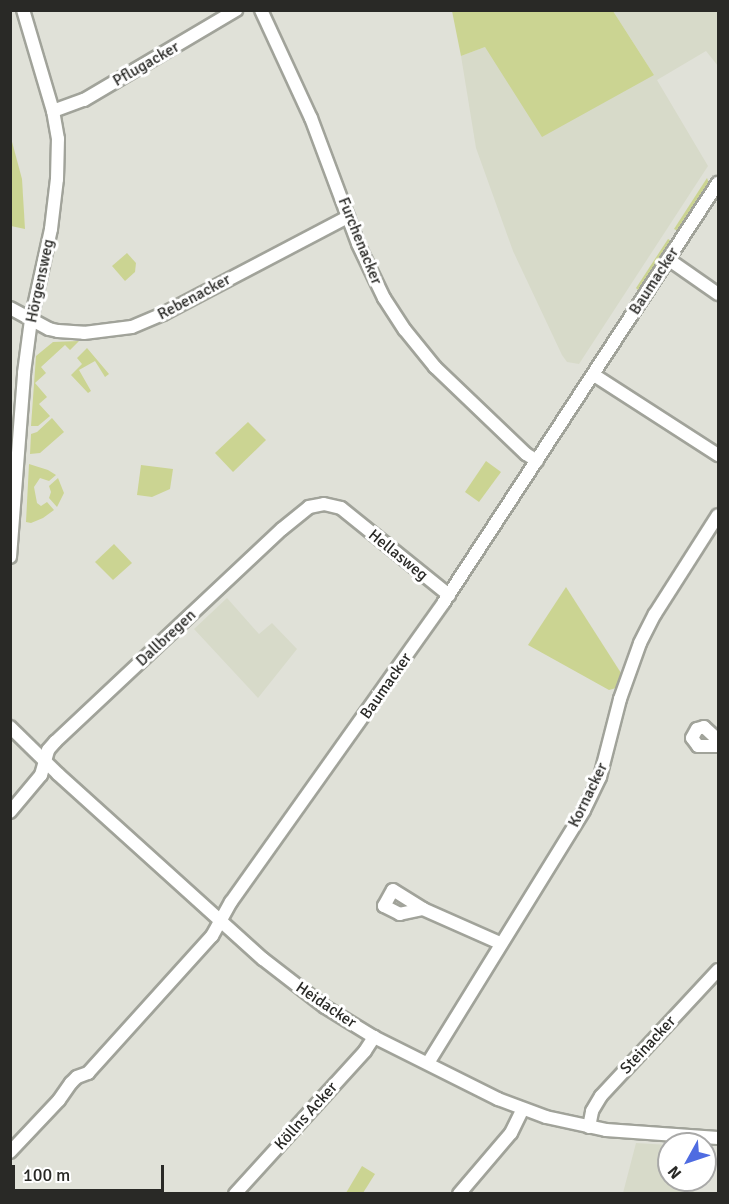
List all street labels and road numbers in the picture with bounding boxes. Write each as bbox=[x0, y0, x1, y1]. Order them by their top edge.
street label: Pflugacker bbox=[109, 37, 183, 91]
street label: Furchenacker bbox=[334, 195, 386, 287]
street label: Hörgensweg bbox=[22, 238, 58, 324]
street label: Baumacker bbox=[625, 244, 683, 318]
street label: Rebenacker bbox=[154, 270, 234, 324]
street label: Hellasweg bbox=[364, 525, 432, 585]
street label: Dallbregen bbox=[132, 605, 200, 671]
street label: Baumacker bbox=[356, 649, 416, 723]
street label: Kornacker bbox=[564, 760, 612, 830]
street label: Heidacker bbox=[292, 978, 360, 1032]
street label: Steinacker bbox=[616, 1012, 680, 1078]
street label: Köllns Acker bbox=[270, 1078, 342, 1154]

